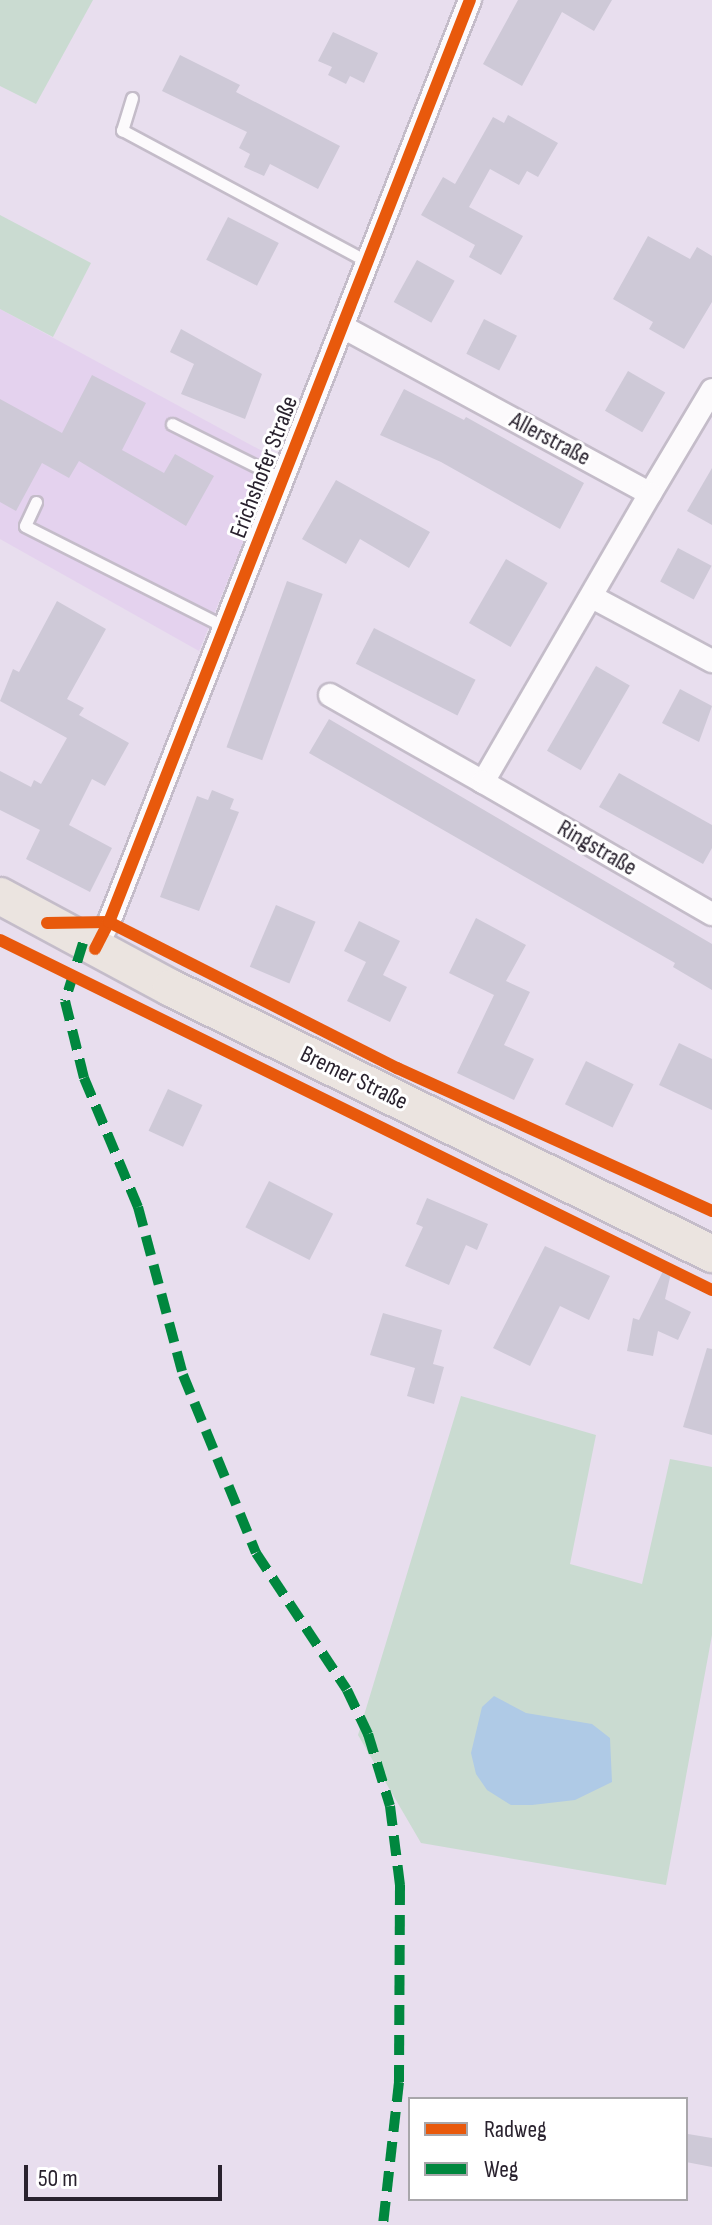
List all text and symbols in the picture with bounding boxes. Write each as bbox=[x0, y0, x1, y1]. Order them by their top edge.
street label: Erichshofer Straße bbox=[224, 392, 304, 542]
street label: Allerstraße bbox=[505, 406, 595, 472]
street label: Ringstraße bbox=[552, 814, 642, 882]
street label: Bremer Straße bbox=[296, 1040, 412, 1116]
legend bbox=[408, 2097, 688, 2201]
text: Radweg bbox=[484, 2115, 547, 2144]
scale bar bbox=[28, 2149, 226, 2199]
text: Weg bbox=[484, 2155, 518, 2184]
text: 50 m bbox=[38, 2164, 78, 2193]

